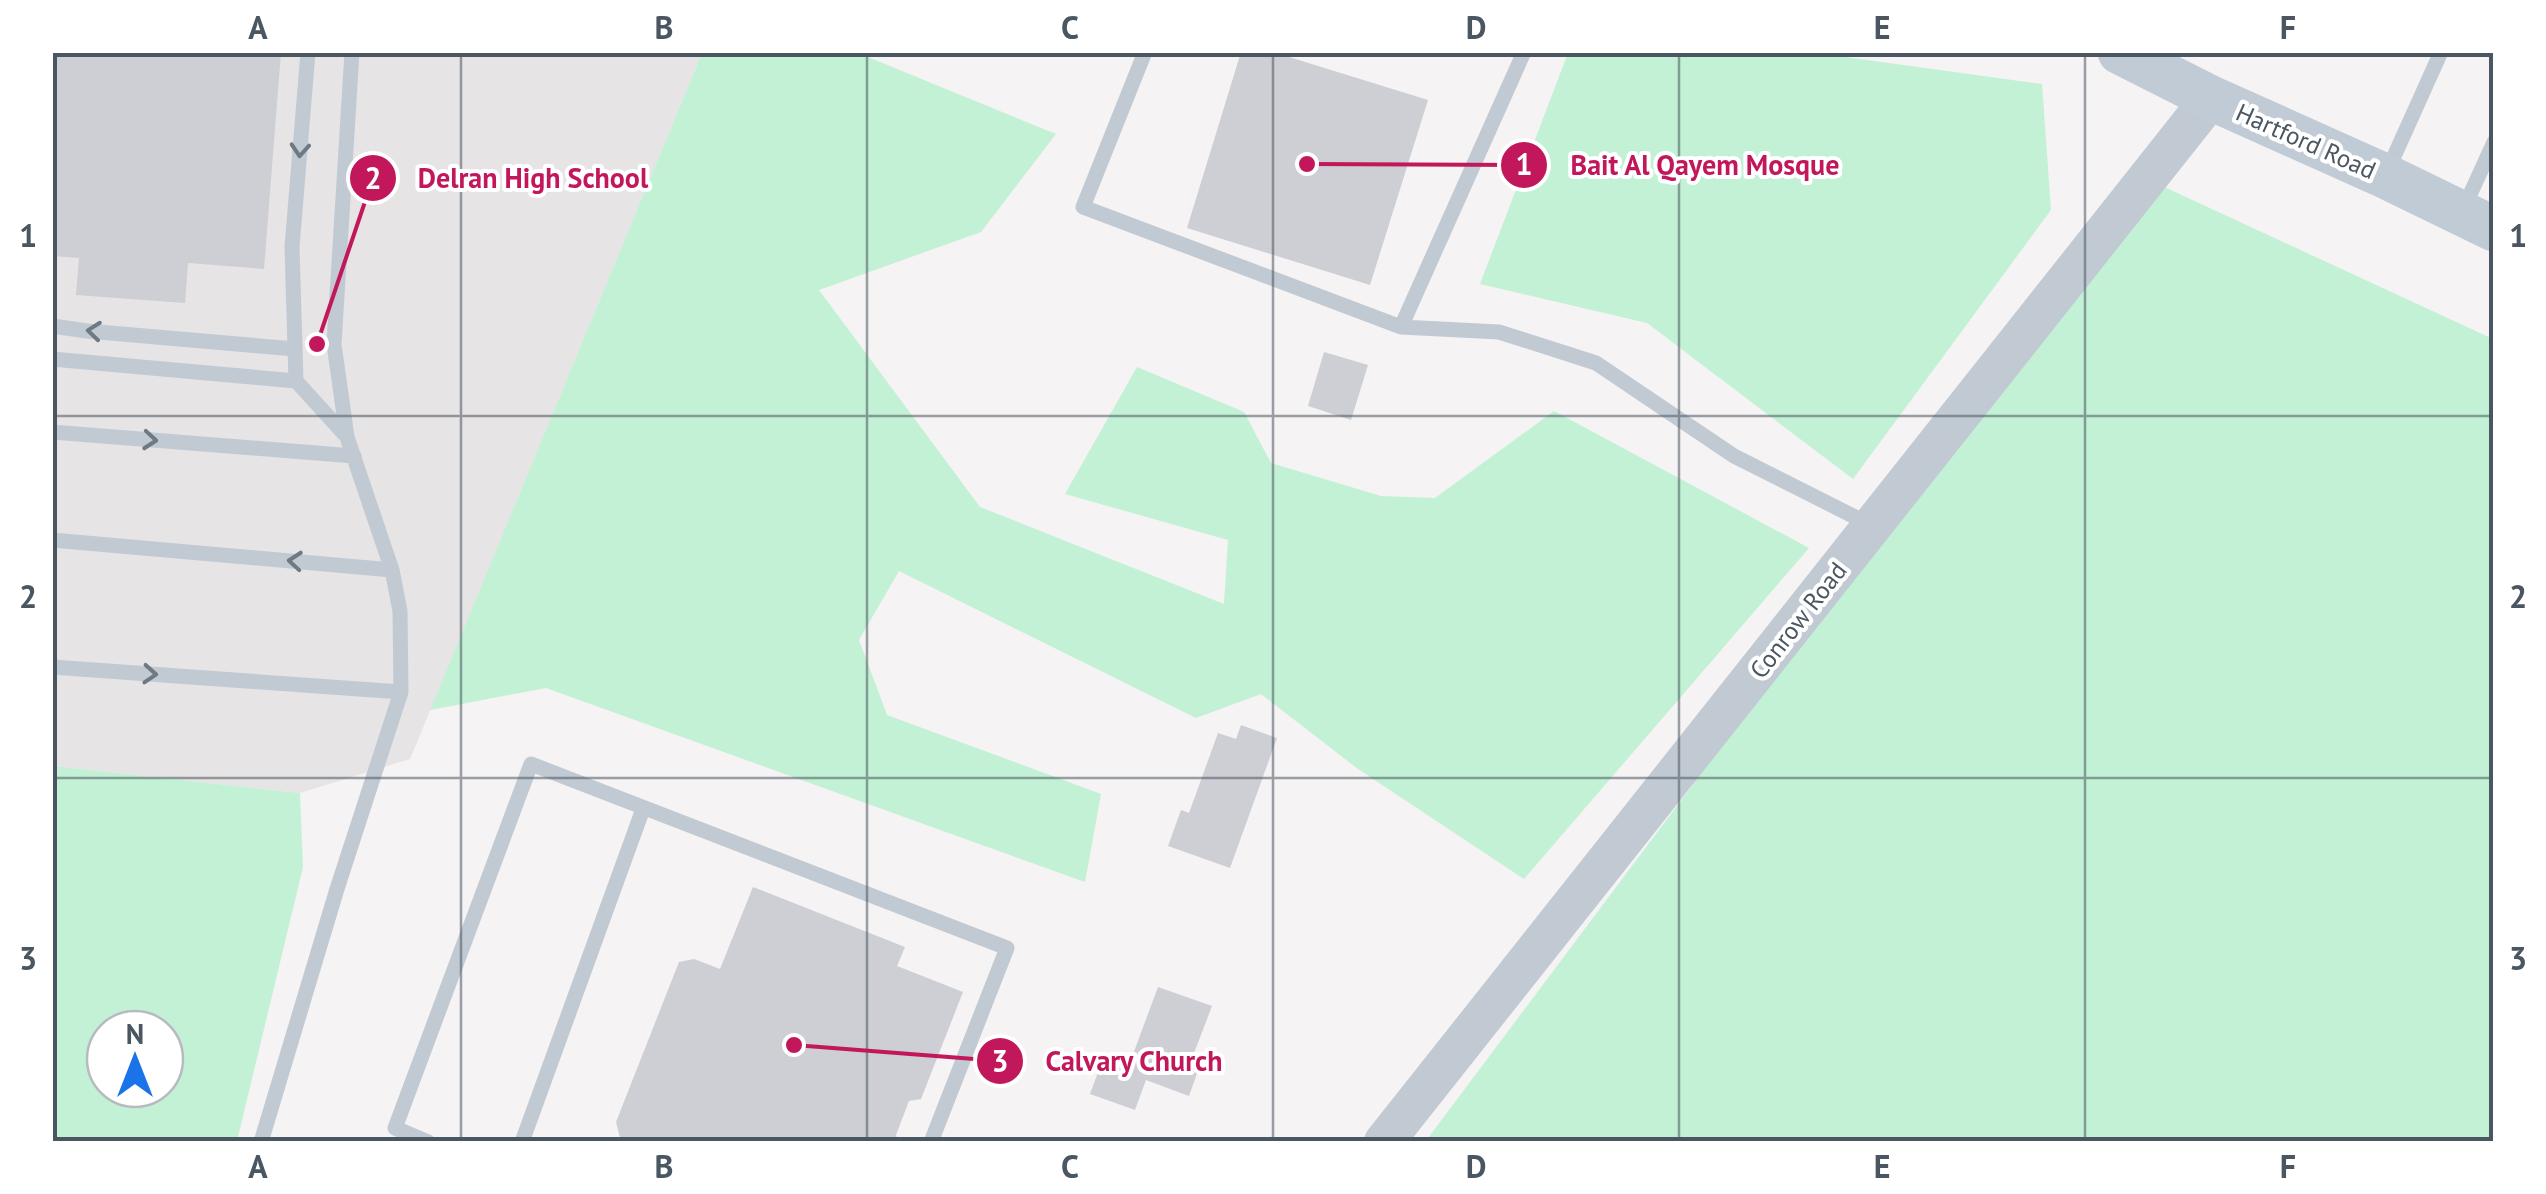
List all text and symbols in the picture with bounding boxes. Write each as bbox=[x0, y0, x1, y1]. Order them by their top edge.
text: A bbox=[248, 6, 268, 48]
text: B bbox=[655, 6, 673, 48]
text: C bbox=[1061, 6, 1079, 48]
text: D bbox=[1466, 6, 1486, 48]
text: E bbox=[1874, 6, 1890, 48]
text: F bbox=[2280, 6, 2296, 48]
street label: Hartford Road bbox=[2231, 96, 2381, 186]
callout: Bait Al Qayem Mosque bbox=[1499, 136, 1860, 194]
one-way arrow bbox=[290, 142, 311, 158]
text: 1 bbox=[1515, 144, 1533, 183]
text: Bait Al Qayem Mosque bbox=[1571, 146, 1839, 183]
callout: Delran High School bbox=[348, 149, 669, 207]
text: 2 bbox=[364, 158, 382, 197]
text: Delran High School bbox=[418, 159, 649, 196]
text: 1 bbox=[19, 214, 37, 256]
text: 1 bbox=[2509, 214, 2527, 256]
one-way arrow bbox=[85, 321, 101, 342]
one-way arrow bbox=[142, 428, 158, 450]
one-way arrow bbox=[286, 551, 302, 573]
street label: Conrow Road bbox=[1742, 555, 1854, 685]
text: 2 bbox=[19, 575, 37, 617]
text: 2 bbox=[2509, 575, 2527, 617]
one-way arrow bbox=[142, 663, 158, 684]
text: 3 bbox=[19, 937, 37, 979]
text: 3 bbox=[2509, 937, 2527, 979]
north arrow bbox=[85, 1009, 185, 1109]
text: N bbox=[126, 1015, 144, 1052]
callout: Calvary Church bbox=[975, 1032, 1243, 1090]
text: 3 bbox=[991, 1041, 1009, 1080]
text: Calvary Church bbox=[1046, 1042, 1222, 1079]
text: A bbox=[248, 1145, 268, 1187]
text: B bbox=[655, 1145, 673, 1187]
text: C bbox=[1061, 1145, 1079, 1187]
text: D bbox=[1466, 1145, 1486, 1187]
text: E bbox=[1874, 1145, 1890, 1187]
text: F bbox=[2280, 1145, 2296, 1187]

